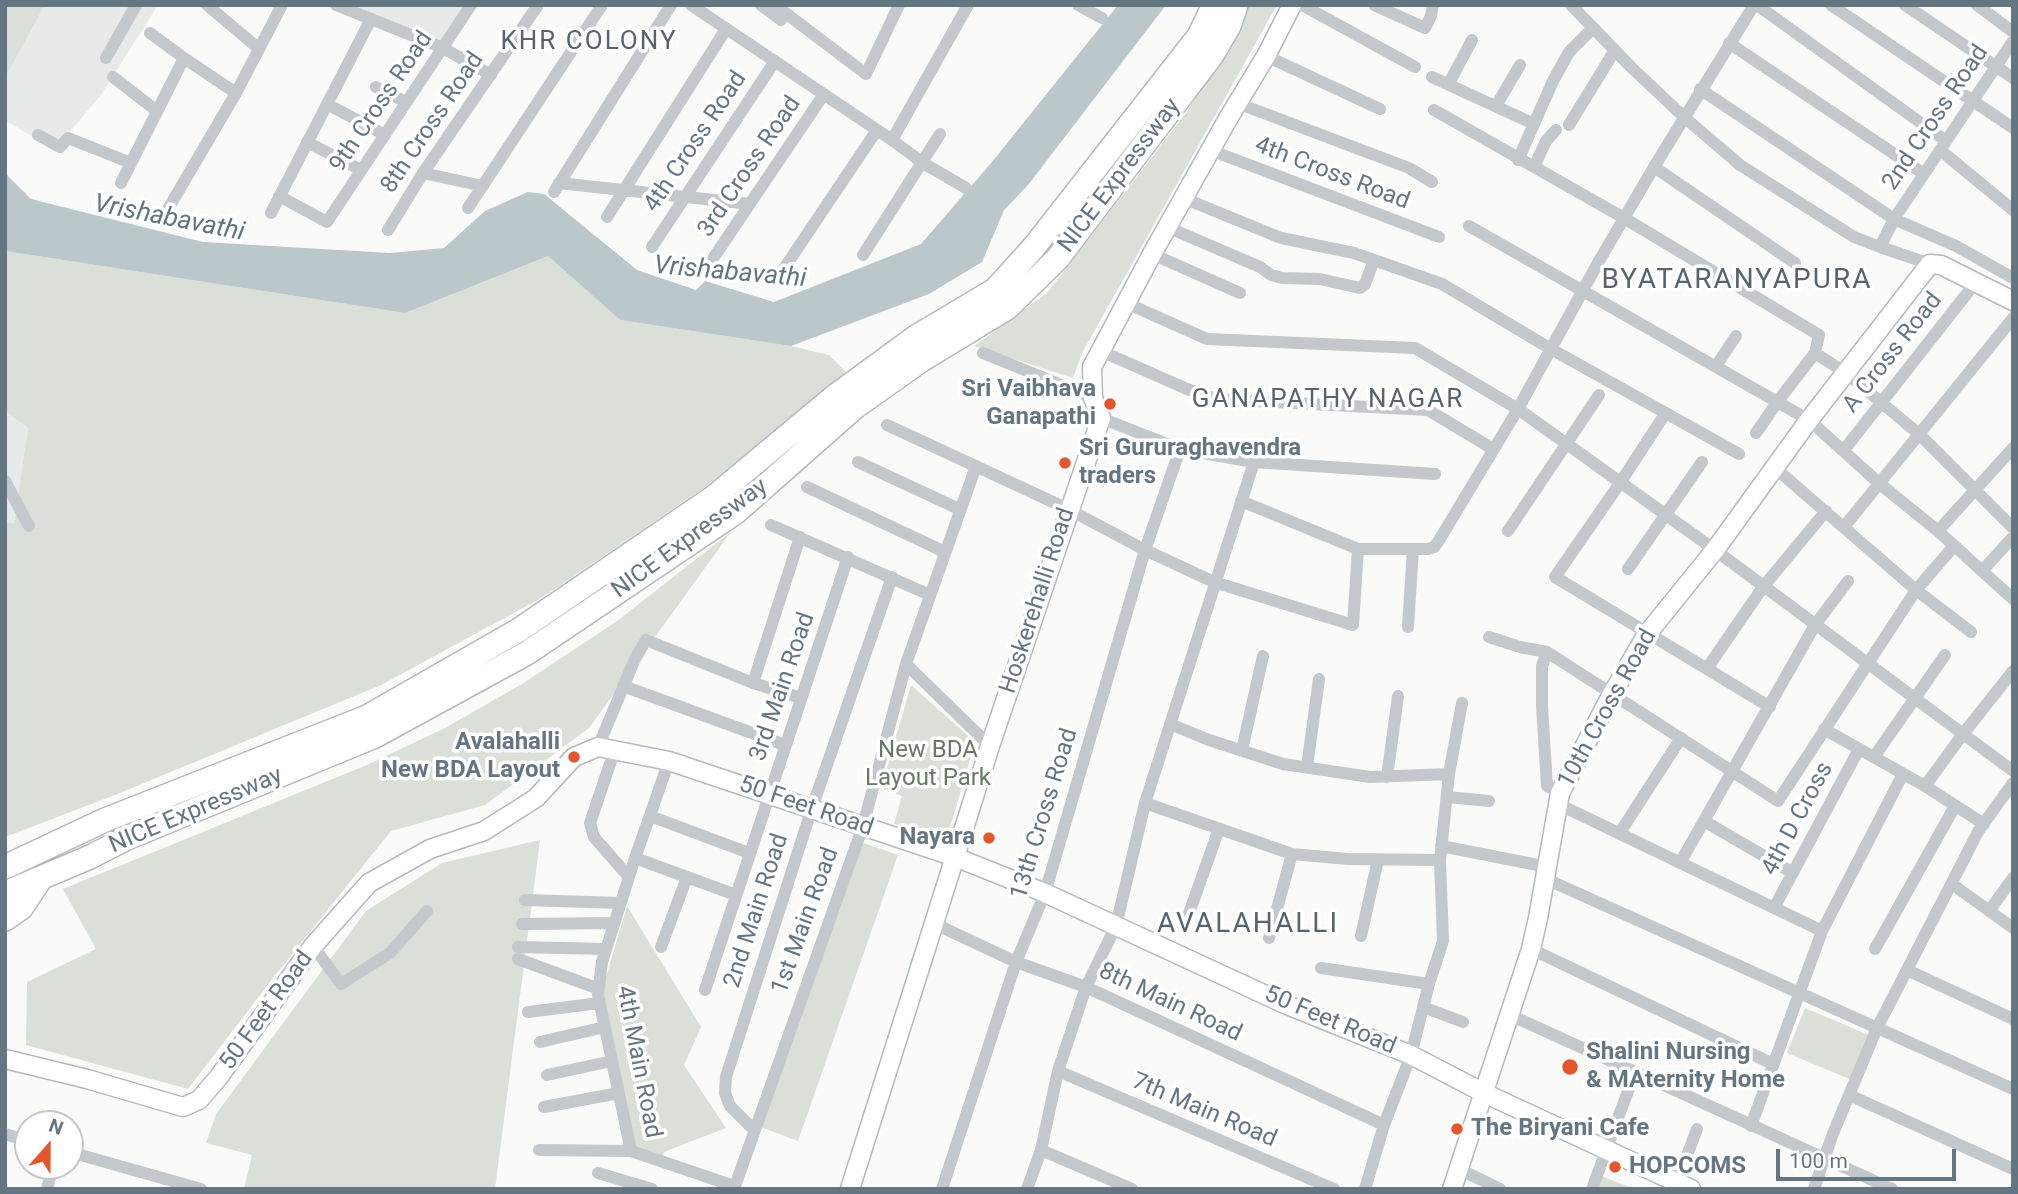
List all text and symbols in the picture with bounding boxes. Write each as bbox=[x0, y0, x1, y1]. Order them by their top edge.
street label: 9th Cross Road bbox=[324, 26, 440, 178]
district label: KHR COLONY bbox=[502, 26, 676, 58]
street label: 2nd Cross Road bbox=[1877, 40, 1995, 196]
street label: 8th Cross Road bbox=[375, 47, 491, 199]
street label: 4th Cross Road bbox=[638, 66, 754, 218]
street label: 3rd Cross Road bbox=[692, 91, 808, 243]
street label: NICE Expressway bbox=[1053, 93, 1187, 259]
street label: 4th Cross Road bbox=[1251, 131, 1413, 217]
water label: Vrishabavathi bbox=[91, 189, 247, 249]
water label: Vrishabavathi bbox=[653, 251, 807, 295]
district label: BYATARANYAPURA bbox=[1603, 264, 1871, 298]
street label: A Cross Road bbox=[1837, 287, 1949, 419]
place label: Sri Vaibhava Ganapathi bbox=[961, 376, 1096, 432]
district label: GANAPATHY NAGAR bbox=[1194, 384, 1462, 416]
marker: Sri Vaibhava Ganapathi bbox=[1102, 396, 1118, 412]
place label: Sri Gururaghavendra traders bbox=[1079, 435, 1301, 491]
marker: Sri Gururaghavendra traders bbox=[1057, 455, 1073, 471]
street label: NICE Expressway bbox=[606, 473, 774, 605]
street label: Hoskerehalli Road bbox=[994, 505, 1082, 697]
street label: 3rd Main Road bbox=[744, 609, 822, 765]
street label: 10th Cross Road bbox=[1552, 625, 1664, 793]
street label: 13th Cross Road bbox=[1005, 725, 1085, 903]
place label: Avalahalli New BDA Layout bbox=[381, 729, 560, 785]
park label: New BDA Layout Park bbox=[865, 737, 991, 793]
marker: Avalahalli New BDA Layout bbox=[566, 749, 582, 765]
street label: 4th D Cross bbox=[1756, 757, 1840, 881]
street label: NICE Expressway bbox=[105, 761, 287, 861]
street label: 50 Feet Road bbox=[735, 771, 877, 843]
place label: Nayara bbox=[899, 824, 975, 852]
street label: 2nd Main Road bbox=[719, 830, 795, 992]
marker: Nayara bbox=[981, 830, 997, 846]
street label: 1st Main Road bbox=[766, 844, 846, 998]
district label: AVALAHALLI bbox=[1158, 908, 1338, 942]
street label: 50 Feet Road bbox=[214, 946, 320, 1076]
street label: 8th Main Road bbox=[1094, 957, 1246, 1049]
street label: 50 Feet Road bbox=[1260, 980, 1400, 1062]
street label: 4th Main Road bbox=[609, 983, 667, 1141]
place label: Shalini Nursing & MAternity Home bbox=[1586, 1039, 1785, 1095]
marker: Shalini Nursing & MAternity Home bbox=[1560, 1057, 1580, 1077]
street label: 7th Main Road bbox=[1127, 1068, 1281, 1154]
north arrow bbox=[14, 1110, 84, 1180]
text: N bbox=[46, 1114, 66, 1140]
place label: The Biryani Cafe bbox=[1471, 1115, 1649, 1143]
marker: The Biryani Cafe bbox=[1449, 1121, 1465, 1137]
scale bar bbox=[1780, 1134, 1960, 1178]
text: 100 m bbox=[1789, 1149, 1848, 1173]
place label: HOPCOMS bbox=[1629, 1153, 1746, 1181]
marker: HOPCOMS bbox=[1607, 1159, 1623, 1175]

